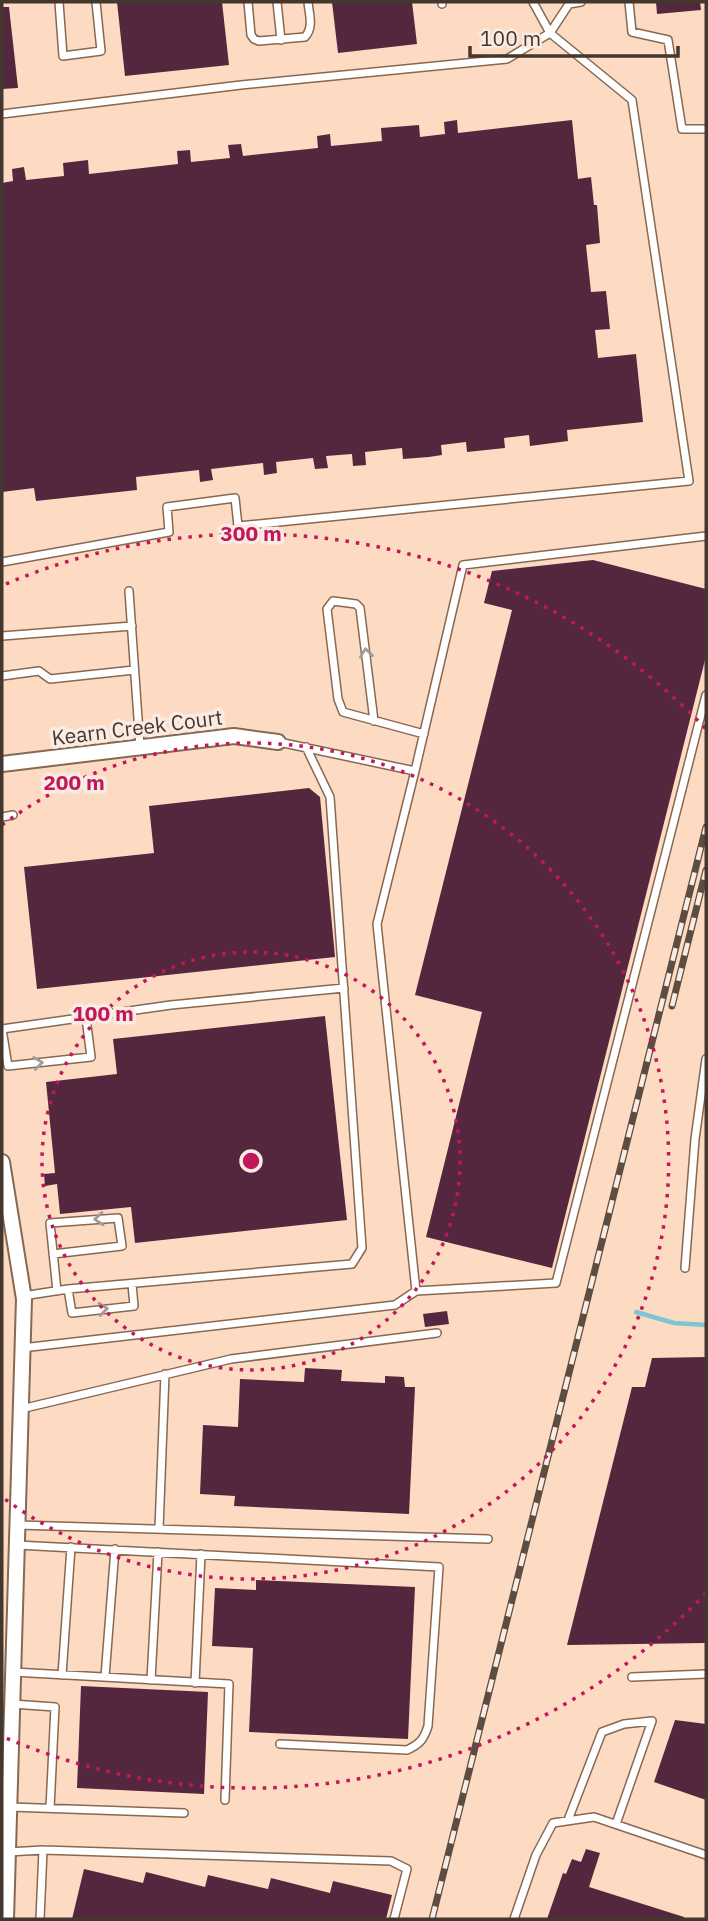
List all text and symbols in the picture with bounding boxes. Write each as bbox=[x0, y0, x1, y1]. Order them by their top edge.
scale bar bbox=[470, 14, 678, 58]
text: 100 m bbox=[480, 24, 541, 52]
text: 300 m bbox=[220, 519, 282, 547]
one-way arrow bbox=[359, 647, 374, 659]
street label: Kearn Creek Court bbox=[50, 703, 224, 751]
text: 200 m bbox=[43, 768, 105, 796]
text: 100 m bbox=[72, 999, 134, 1027]
one-way arrow bbox=[32, 1055, 44, 1070]
centre of rings bbox=[239, 1149, 263, 1173]
one-way arrow bbox=[93, 1211, 104, 1226]
one-way arrow bbox=[97, 1302, 109, 1317]

